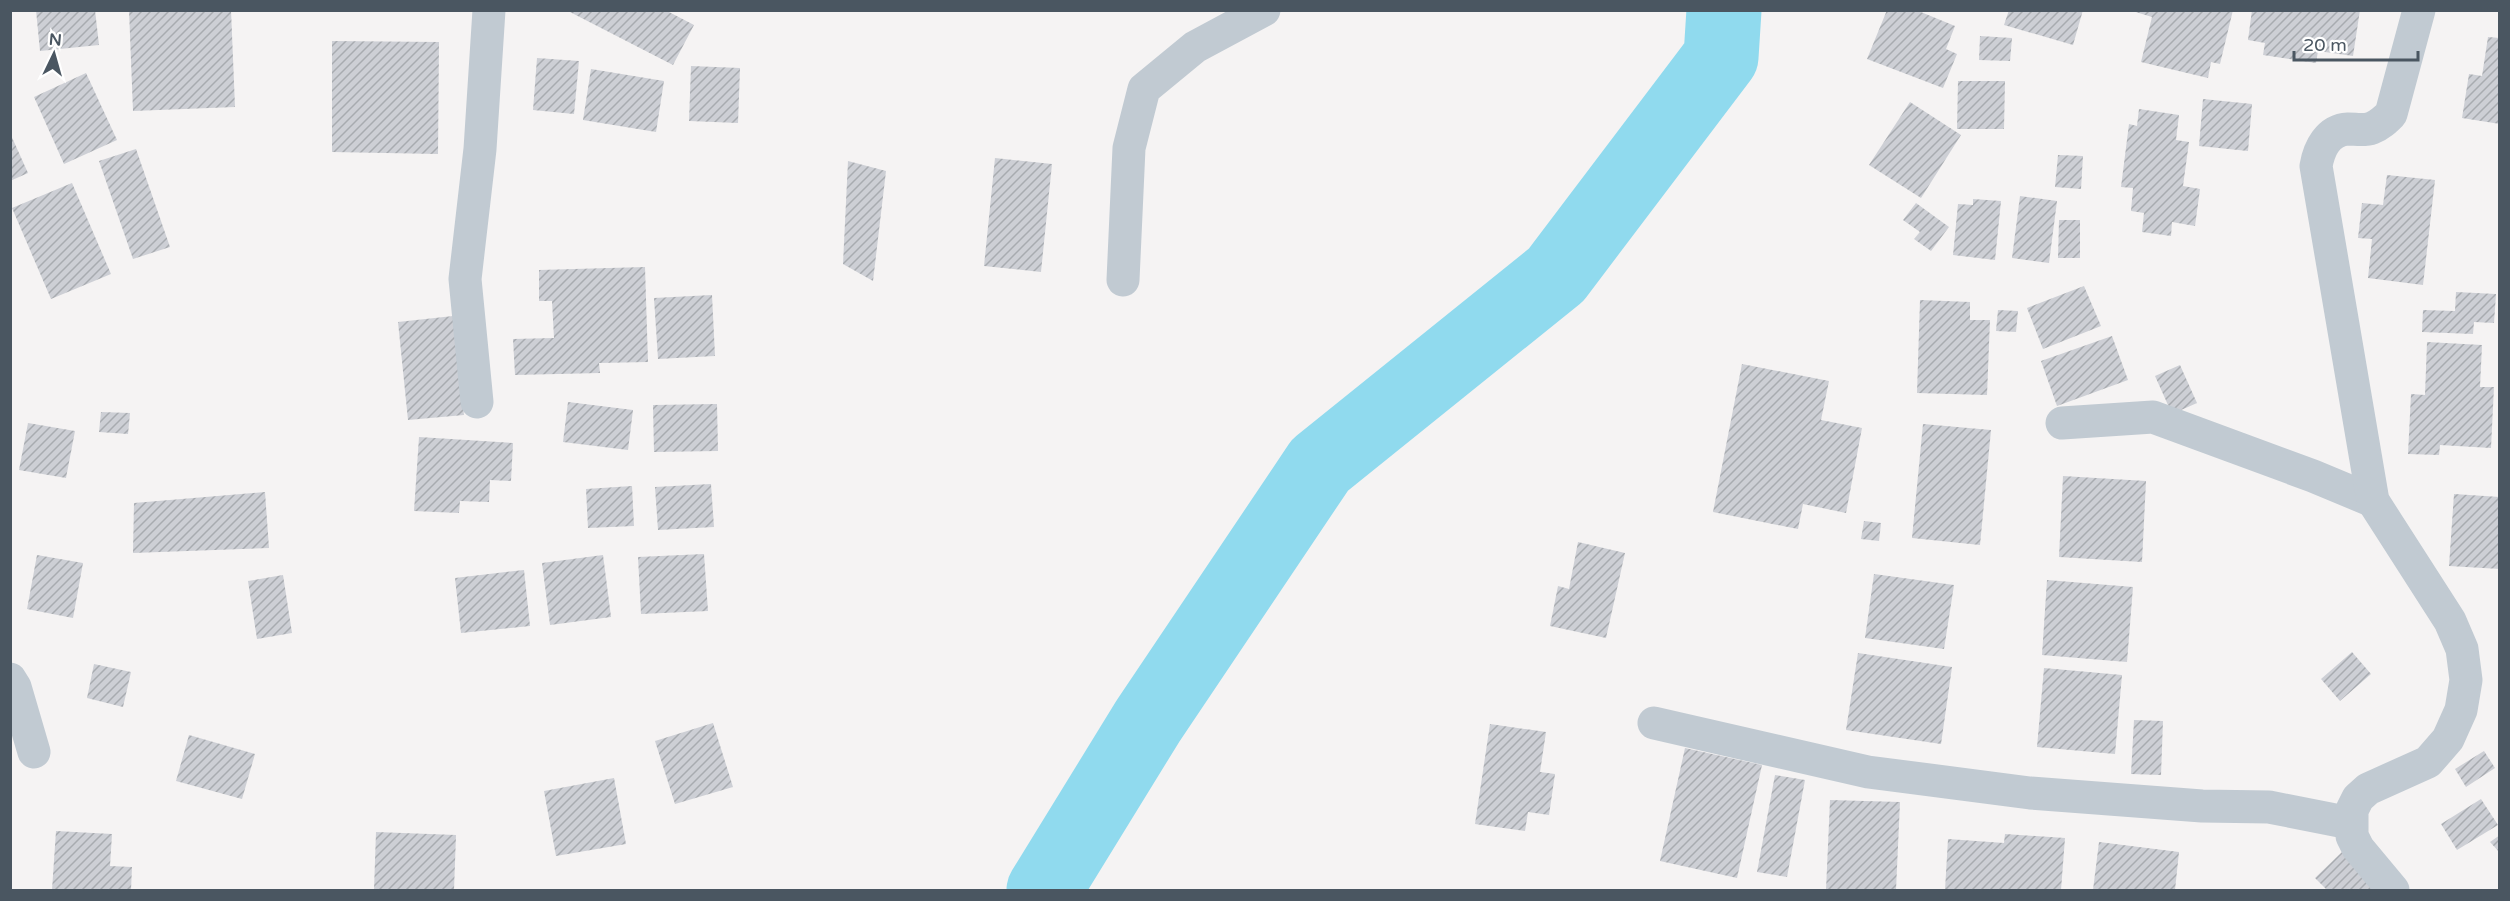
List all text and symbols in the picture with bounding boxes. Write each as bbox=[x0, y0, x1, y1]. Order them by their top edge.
north arrow bbox=[24, 24, 84, 84]
scale bar bbox=[2294, 24, 2418, 62]
text: N bbox=[48, 30, 62, 51]
text: 20 m bbox=[2303, 34, 2347, 56]

